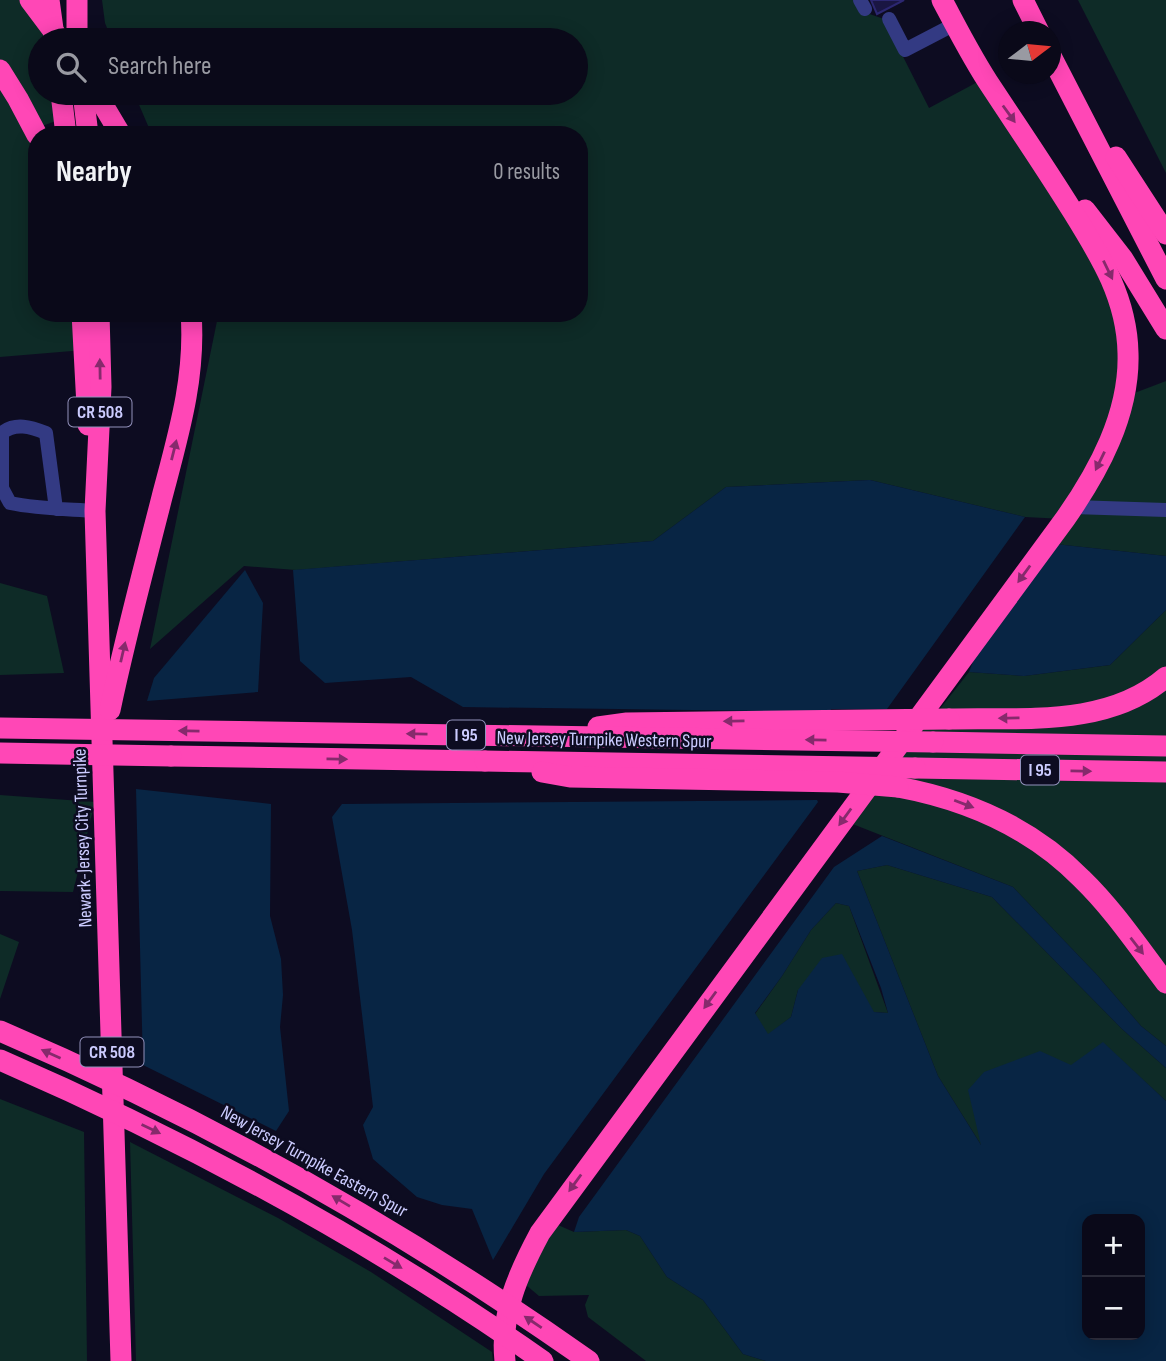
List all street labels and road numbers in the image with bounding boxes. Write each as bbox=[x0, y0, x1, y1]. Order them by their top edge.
road number: CR 508 bbox=[68, 398, 132, 426]
road number: I 95 bbox=[447, 720, 485, 750]
street label: New Jersey Turnpike Western Spur bbox=[496, 727, 712, 753]
street label: Newark-Jersey City Turnpike bbox=[68, 748, 98, 928]
road number: I 95 bbox=[1021, 756, 1059, 784]
road number: CR 508 bbox=[80, 1037, 144, 1066]
street label: New Jersey Turnpike Eastern Spur bbox=[217, 1101, 412, 1223]

